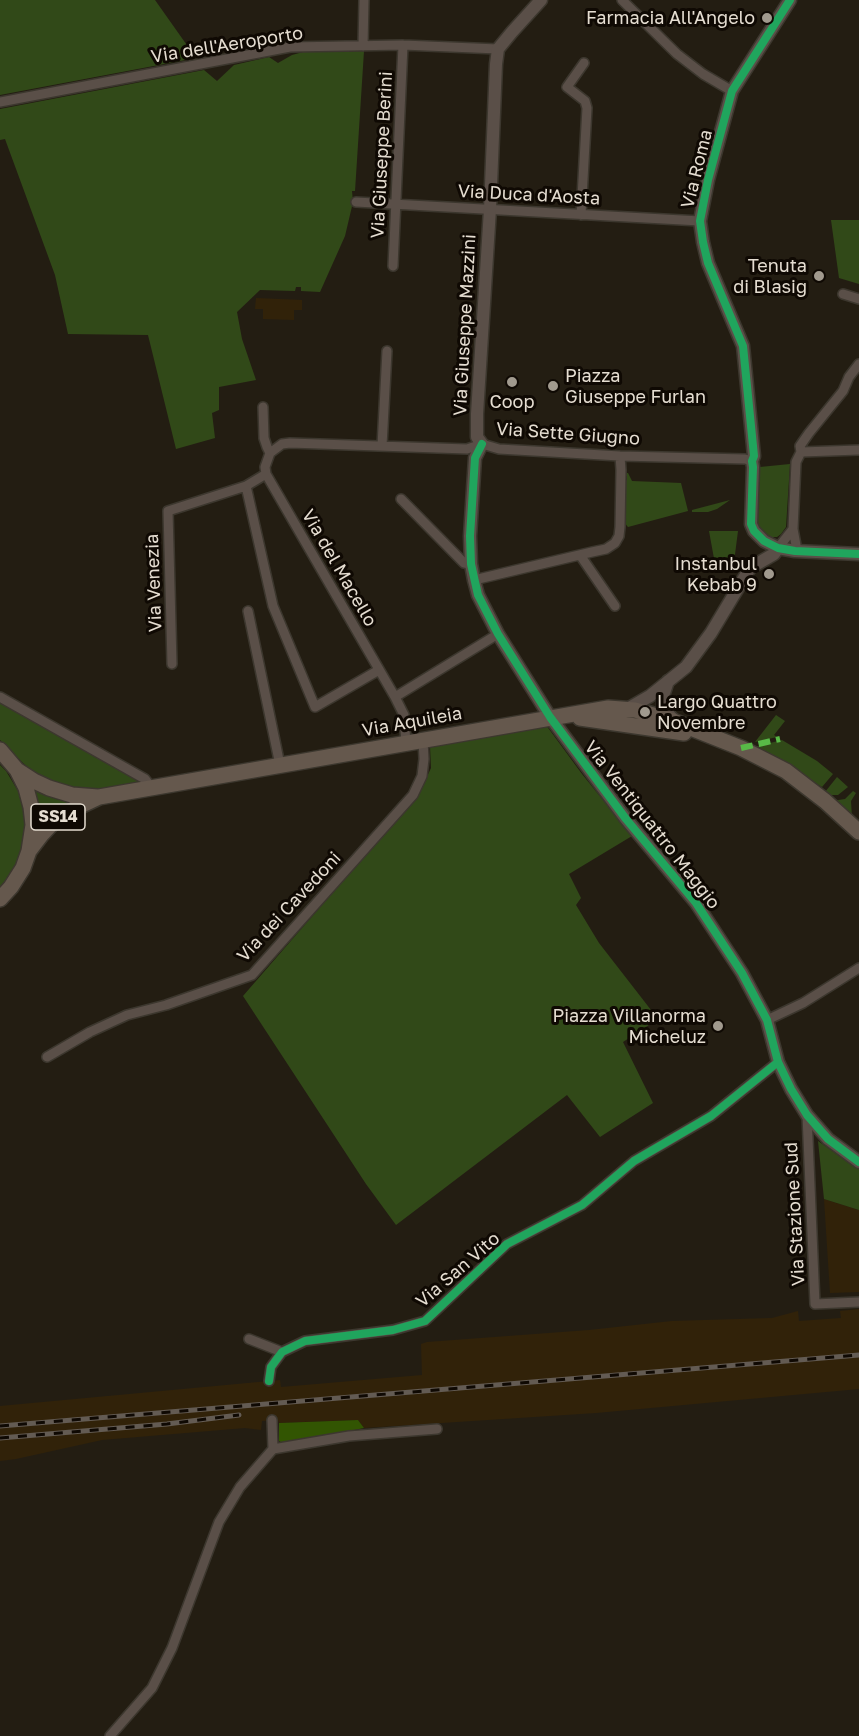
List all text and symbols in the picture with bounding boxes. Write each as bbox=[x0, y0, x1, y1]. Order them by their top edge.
place label: Farmacia All'Angelo bbox=[586, 7, 755, 29]
marker: Farmacia All'Angelo bbox=[760, 11, 774, 25]
street label: Via dell'Aeroporto bbox=[149, 22, 305, 68]
street label: Via Giuseppe Berini bbox=[367, 71, 397, 239]
street label: Via Roma bbox=[677, 127, 717, 211]
street label: Via Duca d'Aosta bbox=[457, 180, 601, 210]
street label: Via Giuseppe Mazzini bbox=[449, 234, 481, 416]
place label: Tenuta di Blasig bbox=[733, 255, 807, 298]
marker: Tenuta di Blasig bbox=[812, 269, 826, 283]
place label: Piazza Giuseppe Furlan bbox=[565, 365, 706, 407]
marker: Coop bbox=[505, 375, 519, 389]
marker: Piazza Giuseppe Furlan bbox=[546, 379, 560, 393]
place label: Coop bbox=[490, 391, 534, 413]
street label: Via Sette Giugno bbox=[495, 418, 641, 450]
street label: Via del Macello bbox=[297, 506, 381, 630]
street label: Via Venezia bbox=[141, 533, 167, 633]
place label: Instanbul Kebab 9 bbox=[675, 553, 757, 596]
marker: Instanbul Kebab 9 bbox=[762, 567, 776, 581]
place label: Largo Quattro Novembre bbox=[657, 691, 777, 734]
street label: Via Aquileia bbox=[360, 703, 464, 741]
marker: Largo Quattro Novembre bbox=[638, 705, 652, 719]
street label: Via Ventiquattro Maggio bbox=[580, 737, 724, 913]
road number: SS14 bbox=[31, 804, 85, 830]
street label: Via dei Cavedoni bbox=[233, 848, 345, 966]
place label: Piazza Villanorma Micheluz bbox=[552, 1005, 706, 1048]
marker: Piazza Villanorma Micheluz bbox=[711, 1019, 725, 1033]
street label: Via Stazione Sud bbox=[780, 1141, 810, 1287]
street label: Via San Vito bbox=[412, 1228, 504, 1312]

